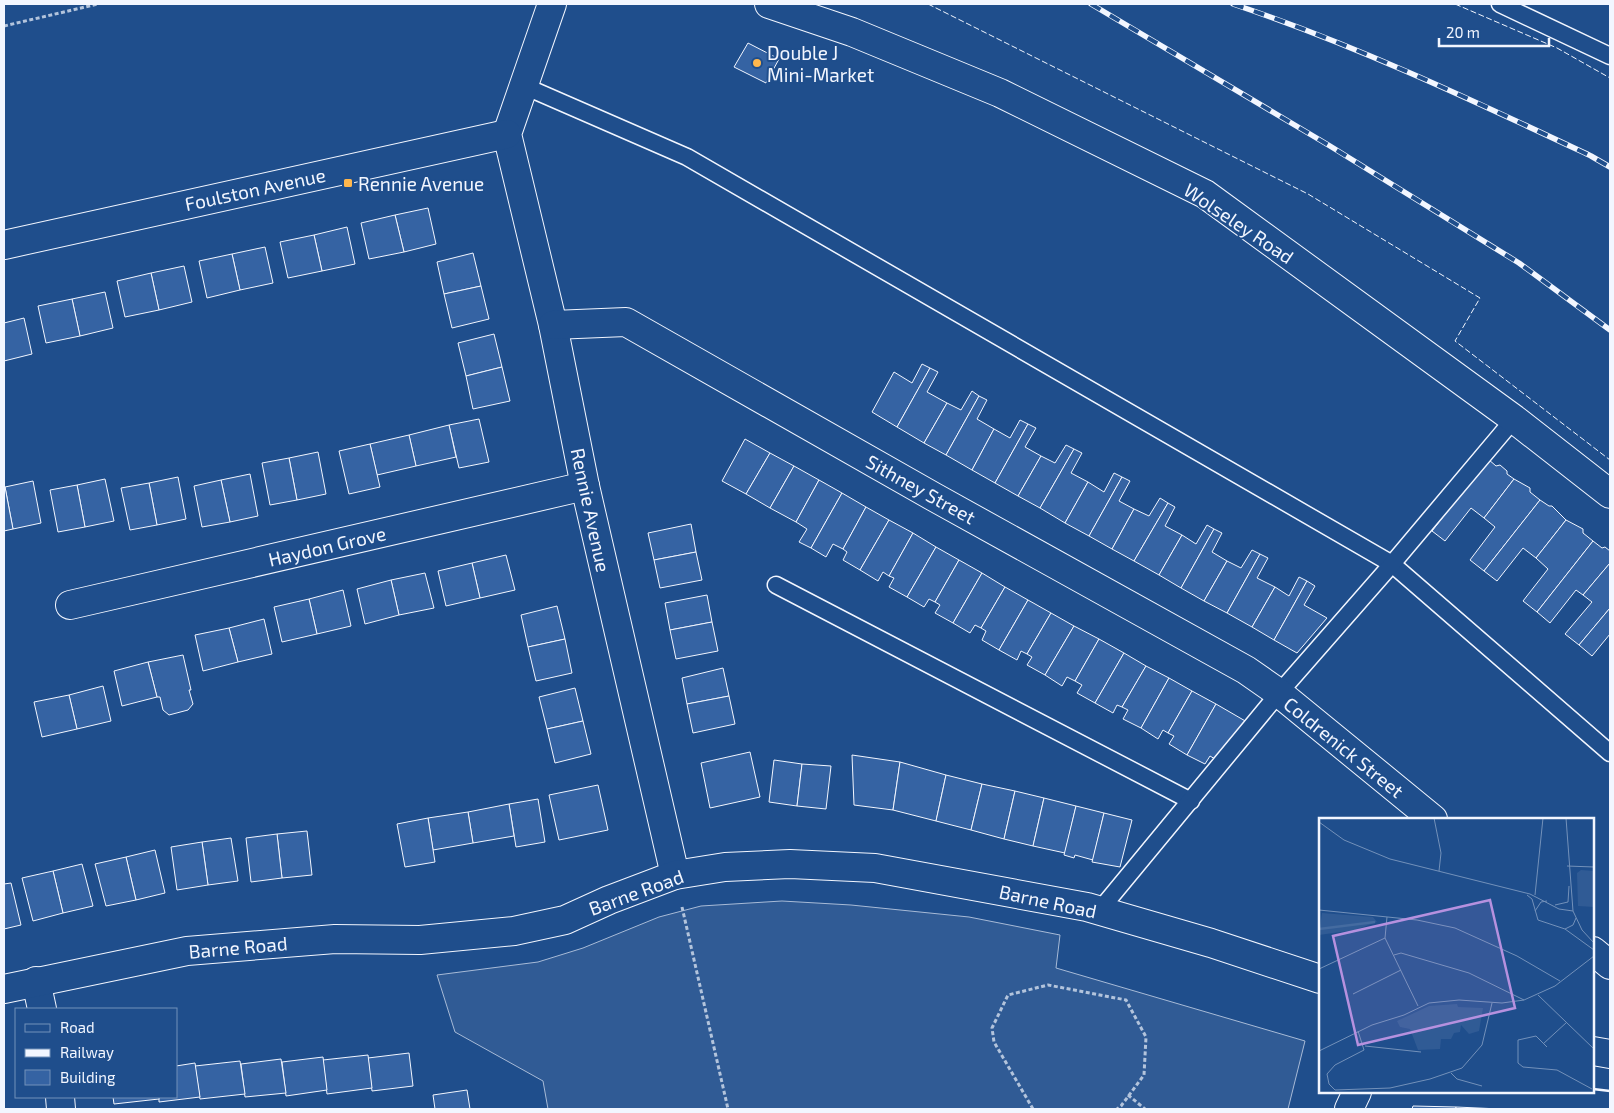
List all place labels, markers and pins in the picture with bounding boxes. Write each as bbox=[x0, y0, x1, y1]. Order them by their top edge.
place label: Double J Mini-Market bbox=[767, 41, 874, 86]
marker: Double J Mini-Market bbox=[751, 57, 763, 69]
place label: Rennie Avenue bbox=[358, 172, 484, 195]
marker: Rennie Avenue bbox=[342, 177, 354, 189]

